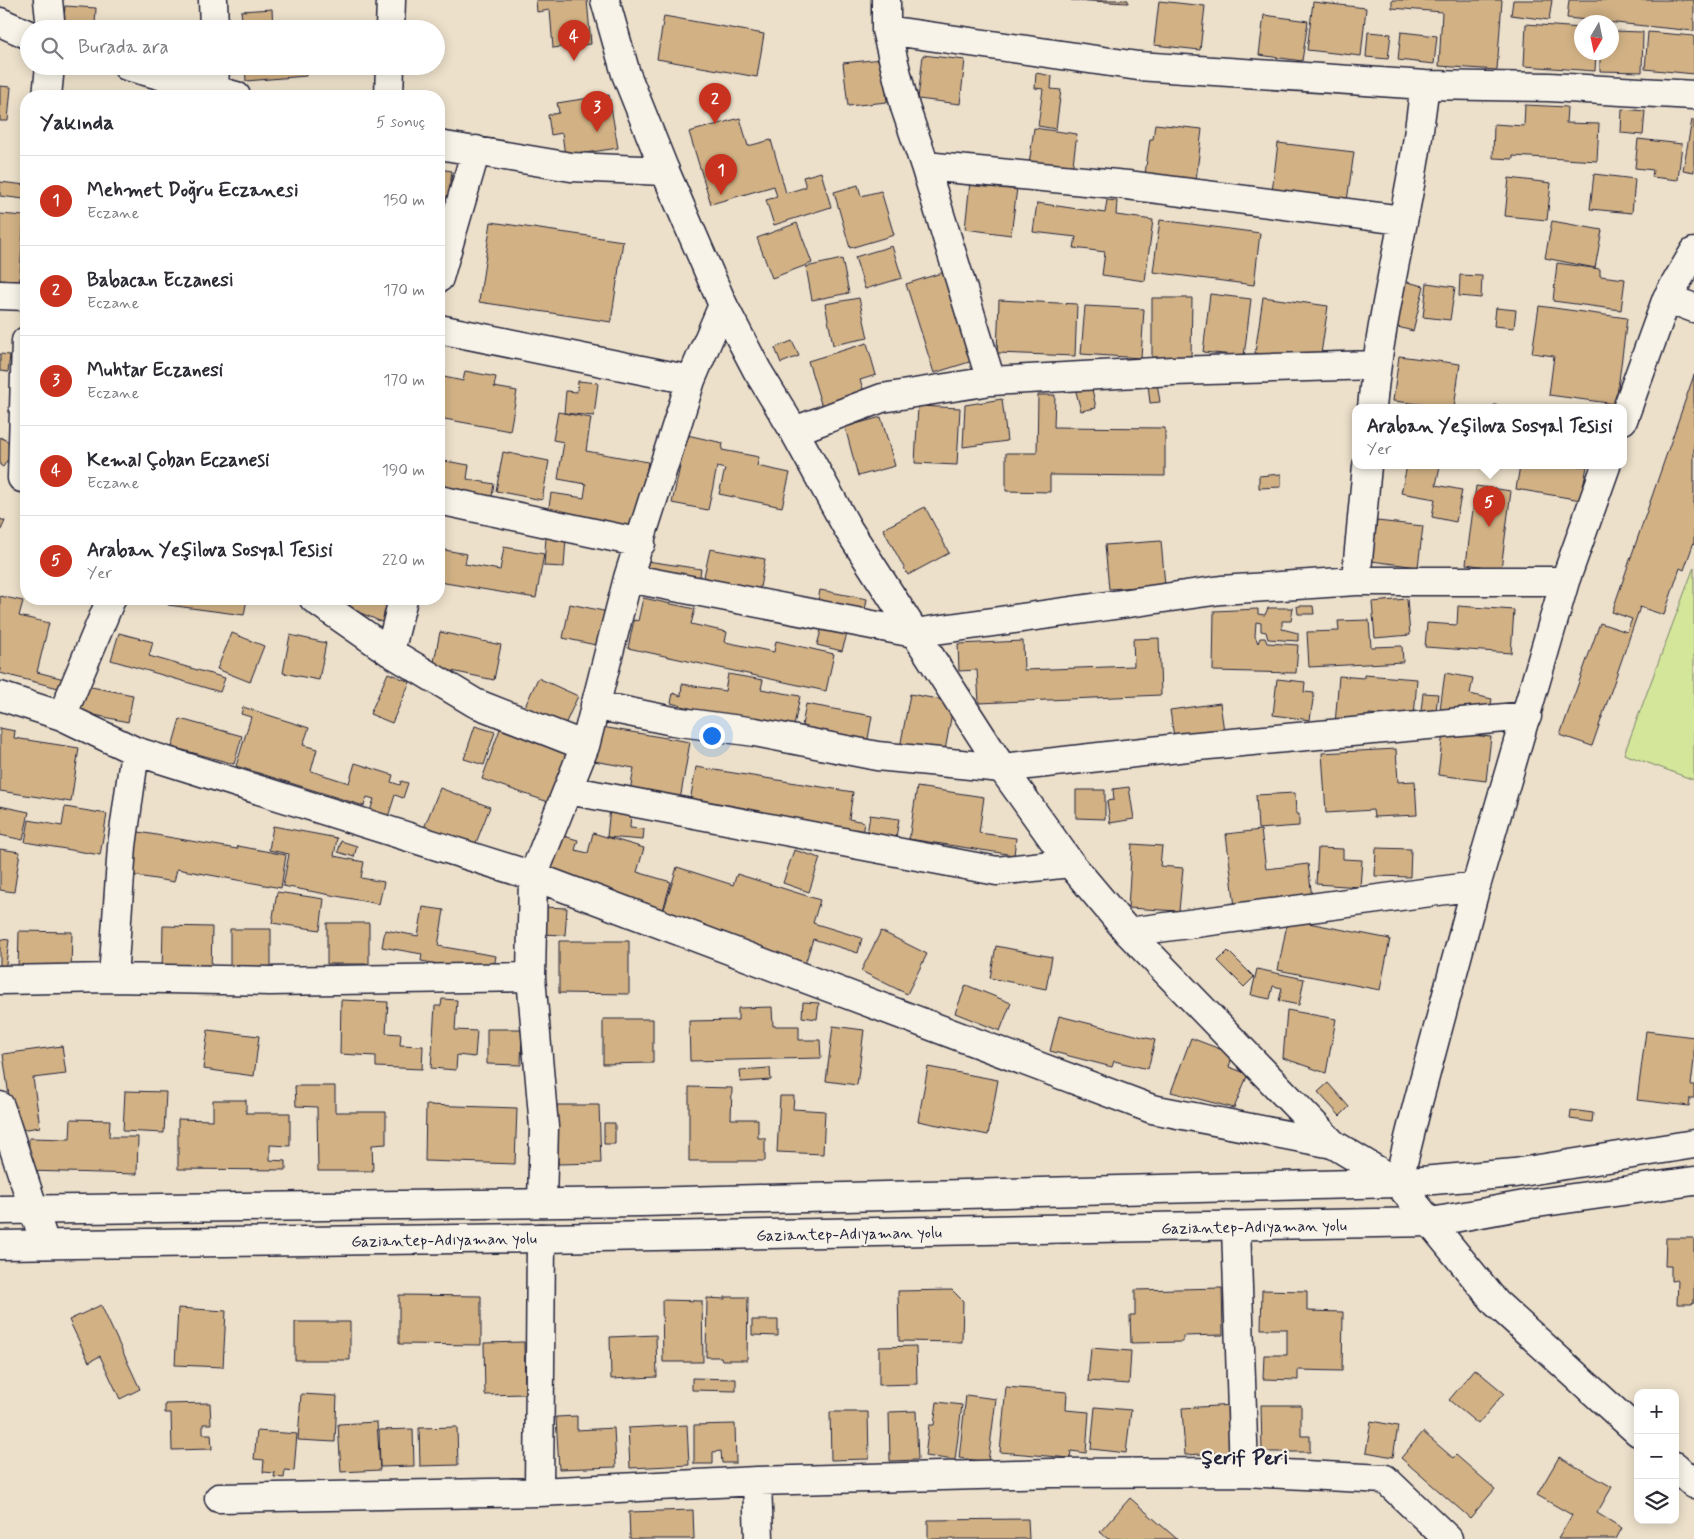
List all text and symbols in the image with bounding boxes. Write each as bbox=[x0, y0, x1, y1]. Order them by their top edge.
north arrow bbox=[1574, 15, 1619, 60]
search box bbox=[20, 20, 445, 75]
pin: 4 bbox=[558, 20, 590, 61]
icon: search bbox=[38, 34, 66, 62]
text: Burada ara bbox=[78, 35, 169, 60]
pin: 2 bbox=[699, 83, 731, 124]
pin: 3 bbox=[581, 91, 613, 132]
text: Yakında bbox=[40, 109, 114, 137]
text: 5 sonuç bbox=[376, 112, 425, 133]
pin: 1 bbox=[705, 154, 737, 195]
text: Mehmet Doğru Eczanesi bbox=[87, 178, 298, 203]
text: 1 bbox=[52, 190, 60, 211]
text: 150 m bbox=[383, 190, 425, 211]
text: Eczane bbox=[87, 203, 139, 224]
text: Babacan Eczanesi bbox=[87, 268, 234, 293]
text: 2 bbox=[52, 280, 60, 301]
text: 170 m bbox=[383, 280, 425, 301]
text: Eczane bbox=[87, 293, 139, 314]
text: Muhtar Eczanesi bbox=[87, 358, 223, 383]
text: 3 bbox=[52, 370, 60, 391]
text: 170 m bbox=[383, 370, 425, 391]
text: Eczane bbox=[87, 383, 139, 404]
popup bbox=[1352, 404, 1627, 469]
text: Araban Yeşilova Sosyal Tesisi bbox=[1367, 414, 1612, 439]
text: Yer bbox=[1367, 439, 1392, 460]
text: Kemal Çoban Eczanesi bbox=[87, 448, 269, 473]
text: 4 bbox=[51, 460, 61, 481]
text: 190 m bbox=[382, 460, 425, 481]
text: Eczane bbox=[87, 473, 139, 494]
pin: 5 bbox=[1473, 486, 1505, 527]
text: Araban Yeşilova Sosyal Tesisi bbox=[87, 538, 333, 563]
text: 5 bbox=[51, 550, 61, 571]
text: 220 m bbox=[382, 550, 425, 571]
text: Yer bbox=[87, 563, 112, 584]
your location bbox=[699, 723, 725, 749]
street label: Gaziantep-Adıyaman yolu bbox=[1161, 1215, 1347, 1240]
street label: Gaziantep-Adıyaman yolu bbox=[756, 1222, 942, 1247]
street label: Gaziantep-Adıyaman yolu bbox=[351, 1228, 537, 1253]
map controls bbox=[1634, 1389, 1679, 1524]
button: + bbox=[1634, 1389, 1679, 1434]
button: − bbox=[1634, 1434, 1679, 1479]
district label: Şerif Peri bbox=[1201, 1444, 1289, 1472]
button: layers bbox=[1634, 1479, 1679, 1524]

